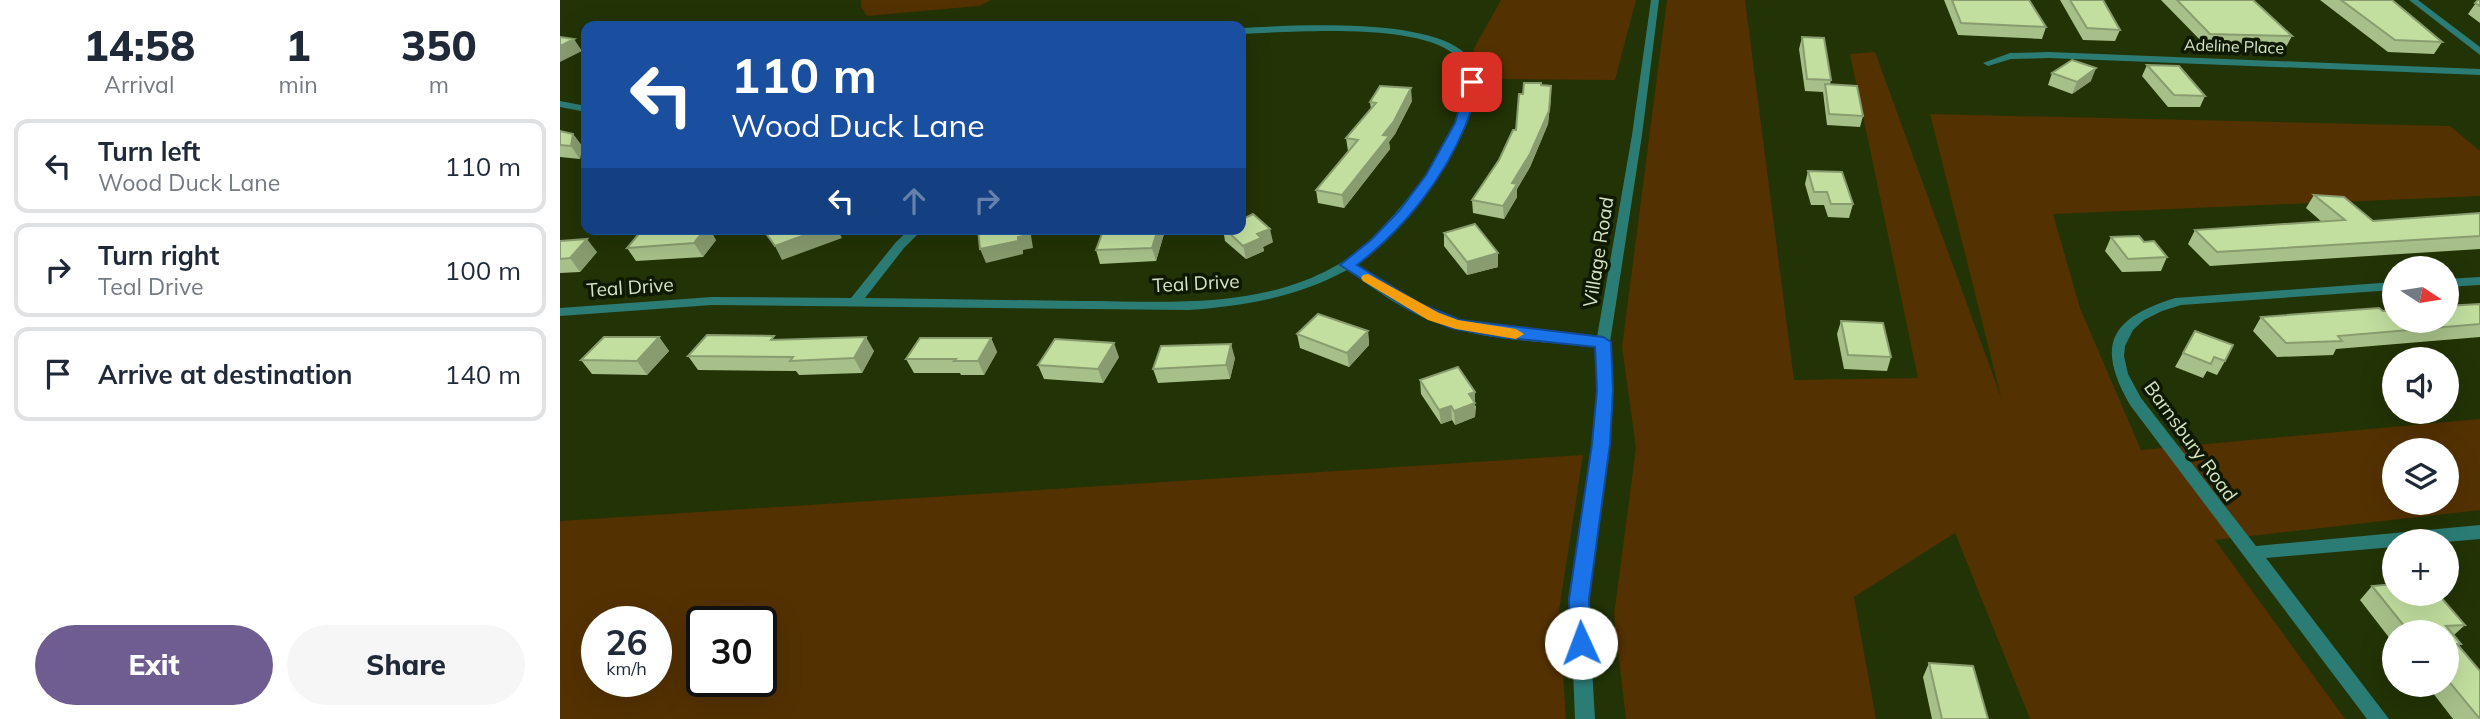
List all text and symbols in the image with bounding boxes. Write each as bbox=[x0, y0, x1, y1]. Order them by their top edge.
text: 14:58 bbox=[83, 19, 195, 72]
text: 1 bbox=[285, 19, 311, 72]
text: 350 bbox=[401, 19, 477, 72]
street label: Adeline Place bbox=[2184, 34, 2284, 58]
text: 110 m bbox=[731, 44, 877, 105]
icon: left bbox=[616, 49, 707, 140]
pin bbox=[1442, 52, 1502, 112]
icon: arrive bbox=[1453, 63, 1491, 101]
text: Arrival bbox=[104, 70, 174, 99]
text: min bbox=[278, 70, 318, 99]
text: m bbox=[429, 70, 449, 99]
text: Wood Duck Lane bbox=[731, 105, 985, 145]
text: Turn left bbox=[98, 135, 200, 168]
icon: left bbox=[39, 147, 77, 185]
text: 110 m bbox=[445, 150, 521, 183]
text: Wood Duck Lane bbox=[98, 168, 280, 197]
icon: left bbox=[822, 182, 860, 220]
icon: ahead bbox=[895, 182, 933, 220]
icon: right bbox=[968, 182, 1006, 220]
street label: Village Road bbox=[1577, 195, 1619, 309]
text: Turn right bbox=[98, 239, 219, 272]
icon: right bbox=[39, 251, 77, 289]
text: 100 m bbox=[445, 254, 521, 287]
north arrow bbox=[2382, 256, 2459, 332]
map controls bbox=[2382, 256, 2459, 697]
street label: Teal Drive bbox=[1152, 269, 1240, 297]
text: Teal Drive bbox=[98, 272, 203, 301]
street label: Teal Drive bbox=[586, 272, 674, 302]
button: sound bbox=[2382, 347, 2459, 424]
icon: arrive bbox=[39, 355, 77, 393]
text: Arrive at destination bbox=[98, 358, 353, 391]
text: 140 m bbox=[445, 358, 521, 391]
street label: Barnsbury Road bbox=[2139, 376, 2243, 506]
button: layers bbox=[2382, 438, 2459, 515]
button: + bbox=[2382, 529, 2459, 606]
speed limit sign: 30 bbox=[686, 606, 777, 697]
position arrow bbox=[1544, 606, 1618, 680]
text: 26 bbox=[605, 620, 648, 664]
button: − bbox=[2382, 620, 2459, 697]
button: Exit bbox=[35, 625, 273, 705]
button: Share bbox=[287, 625, 525, 705]
text: km/h bbox=[606, 657, 647, 680]

